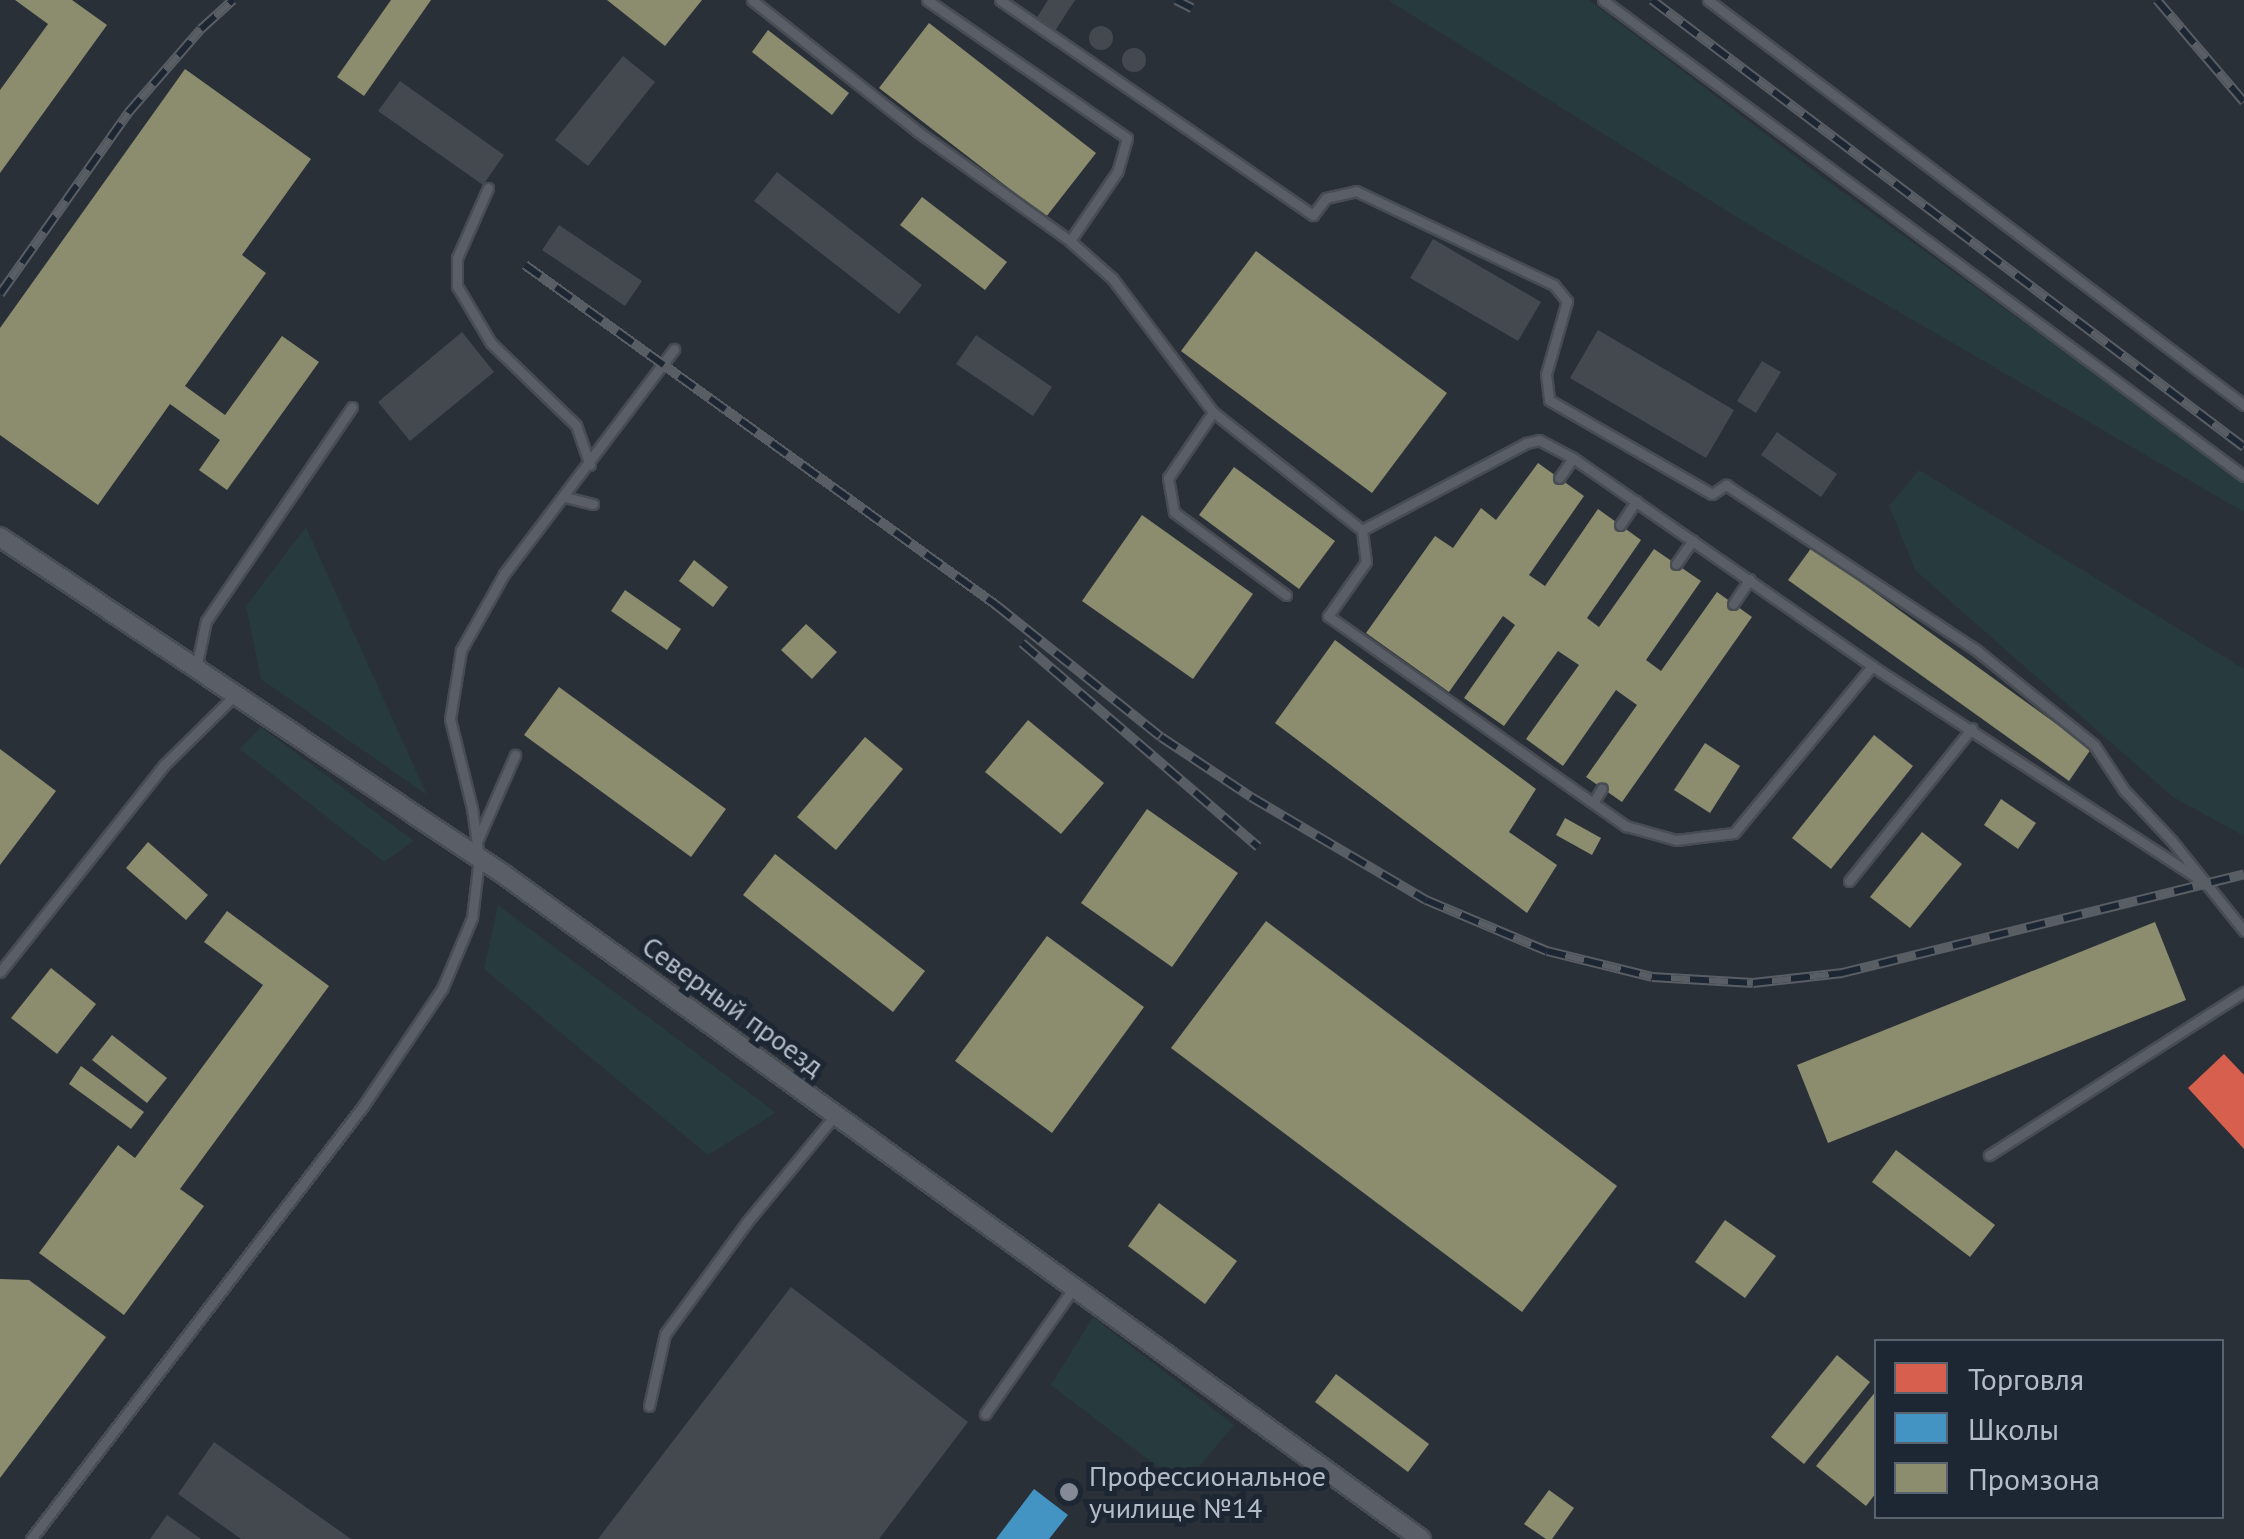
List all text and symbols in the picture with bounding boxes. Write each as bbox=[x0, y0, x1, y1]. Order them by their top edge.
street label: Северный проезд bbox=[636, 929, 830, 1083]
legend bbox=[1874, 1339, 2224, 1519]
text: Торговля bbox=[1968, 1359, 2084, 1398]
text: Школы bbox=[1968, 1409, 2059, 1448]
place label: Профессиональное училище №14 bbox=[1089, 1459, 1326, 1525]
text: Промзона bbox=[1968, 1459, 2100, 1498]
marker: Профессиональное училище №14 bbox=[1058, 1481, 1080, 1503]

